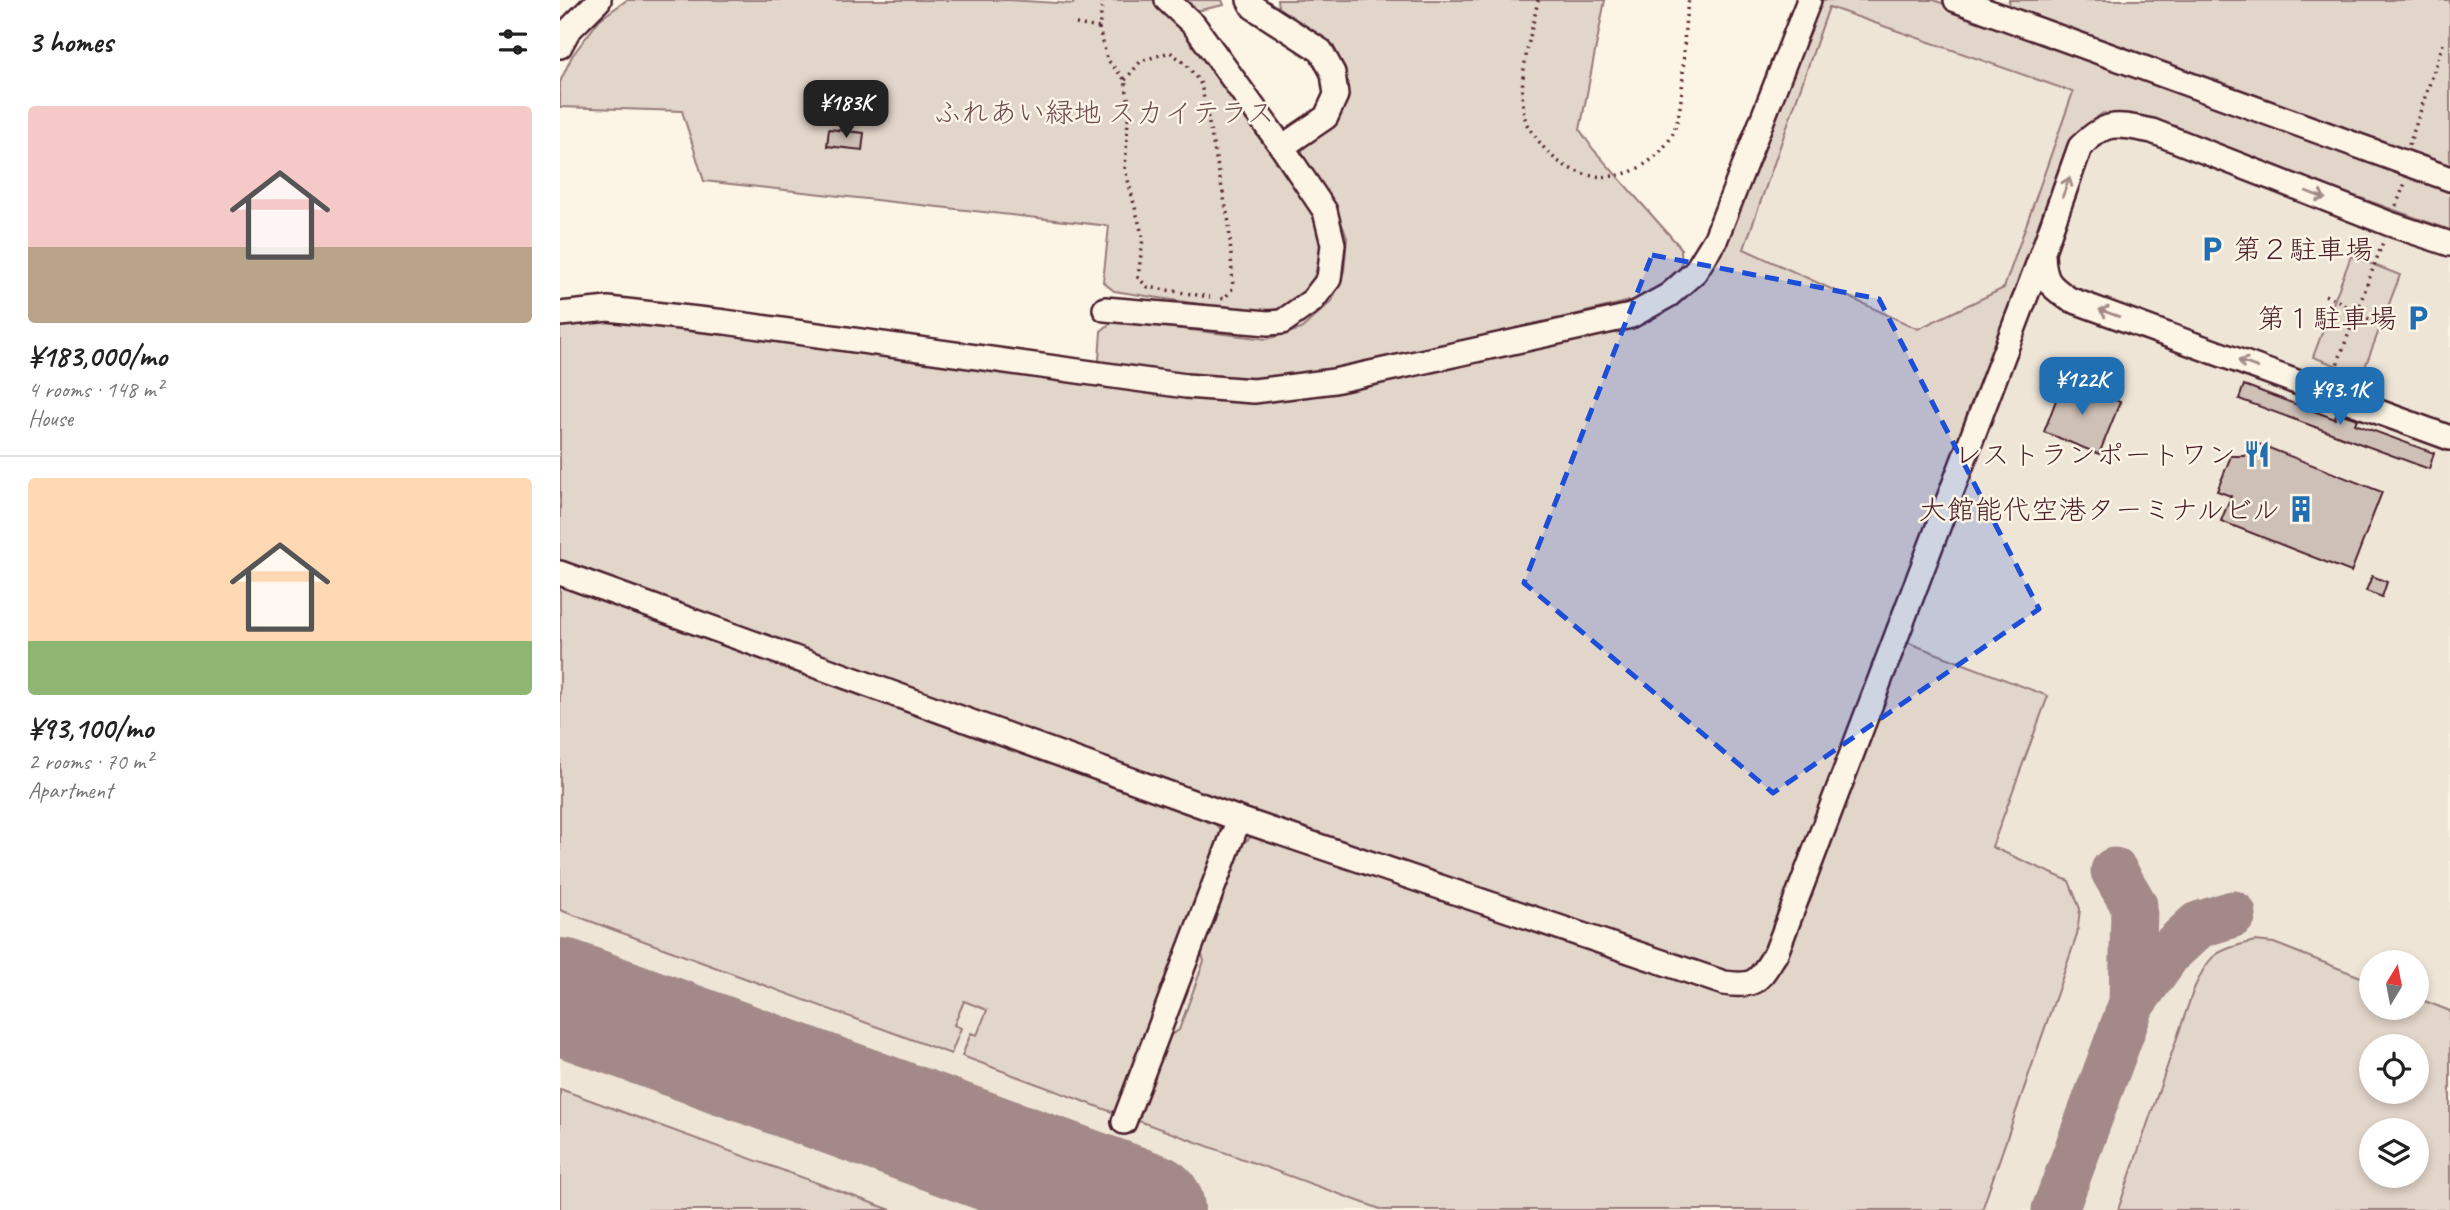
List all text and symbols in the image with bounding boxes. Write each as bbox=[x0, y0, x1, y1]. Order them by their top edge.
text: 3 homes bbox=[28, 23, 113, 61]
icon: filters bbox=[494, 23, 532, 61]
pin: ¥183K bbox=[797, 80, 895, 140]
text: ¥183K bbox=[819, 88, 873, 117]
park label: ふれあい緑地 スカイテラス bbox=[933, 95, 1275, 130]
icon: home bbox=[217, 152, 343, 278]
one-way arrow bbox=[2061, 176, 2073, 198]
one-way arrow bbox=[2305, 190, 2327, 203]
place label: 第２駐車場 bbox=[2233, 232, 2373, 267]
parking icon: 第２駐車場 bbox=[2197, 234, 2227, 264]
place label: 第１駐車場 bbox=[2257, 301, 2397, 336]
parking icon: 第１駐車場 bbox=[2403, 303, 2433, 333]
one-way arrow bbox=[2099, 306, 2121, 318]
text: ¥183,000/mo bbox=[28, 337, 167, 375]
one-way arrow bbox=[2237, 357, 2259, 369]
pin: ¥122K bbox=[2033, 358, 2131, 417]
text: ¥122K bbox=[2055, 365, 2109, 394]
pin: ¥93.1K bbox=[2283, 368, 2397, 427]
text: 4 rooms · 148 m² bbox=[28, 375, 163, 404]
text: ¥93.1K bbox=[2311, 375, 2369, 404]
text: House bbox=[28, 404, 73, 433]
place label: レストランポートワン bbox=[1954, 437, 2236, 472]
restaurant icon: レストランポートワン bbox=[2242, 439, 2272, 469]
place label: 大館能代空港ターミナルビル bbox=[1919, 492, 2280, 527]
building icon: 大館能代空港ターミナルビル bbox=[2286, 494, 2316, 524]
icon: home bbox=[217, 524, 343, 650]
text: ¥93,100/mo bbox=[28, 709, 153, 747]
text: 2 rooms · 70 m² bbox=[28, 747, 152, 776]
text: Apartment bbox=[28, 776, 113, 805]
north arrow bbox=[2359, 950, 2429, 1020]
map controls bbox=[2359, 950, 2429, 1188]
button: locate bbox=[2359, 1034, 2429, 1104]
button: layers bbox=[2359, 1118, 2429, 1188]

